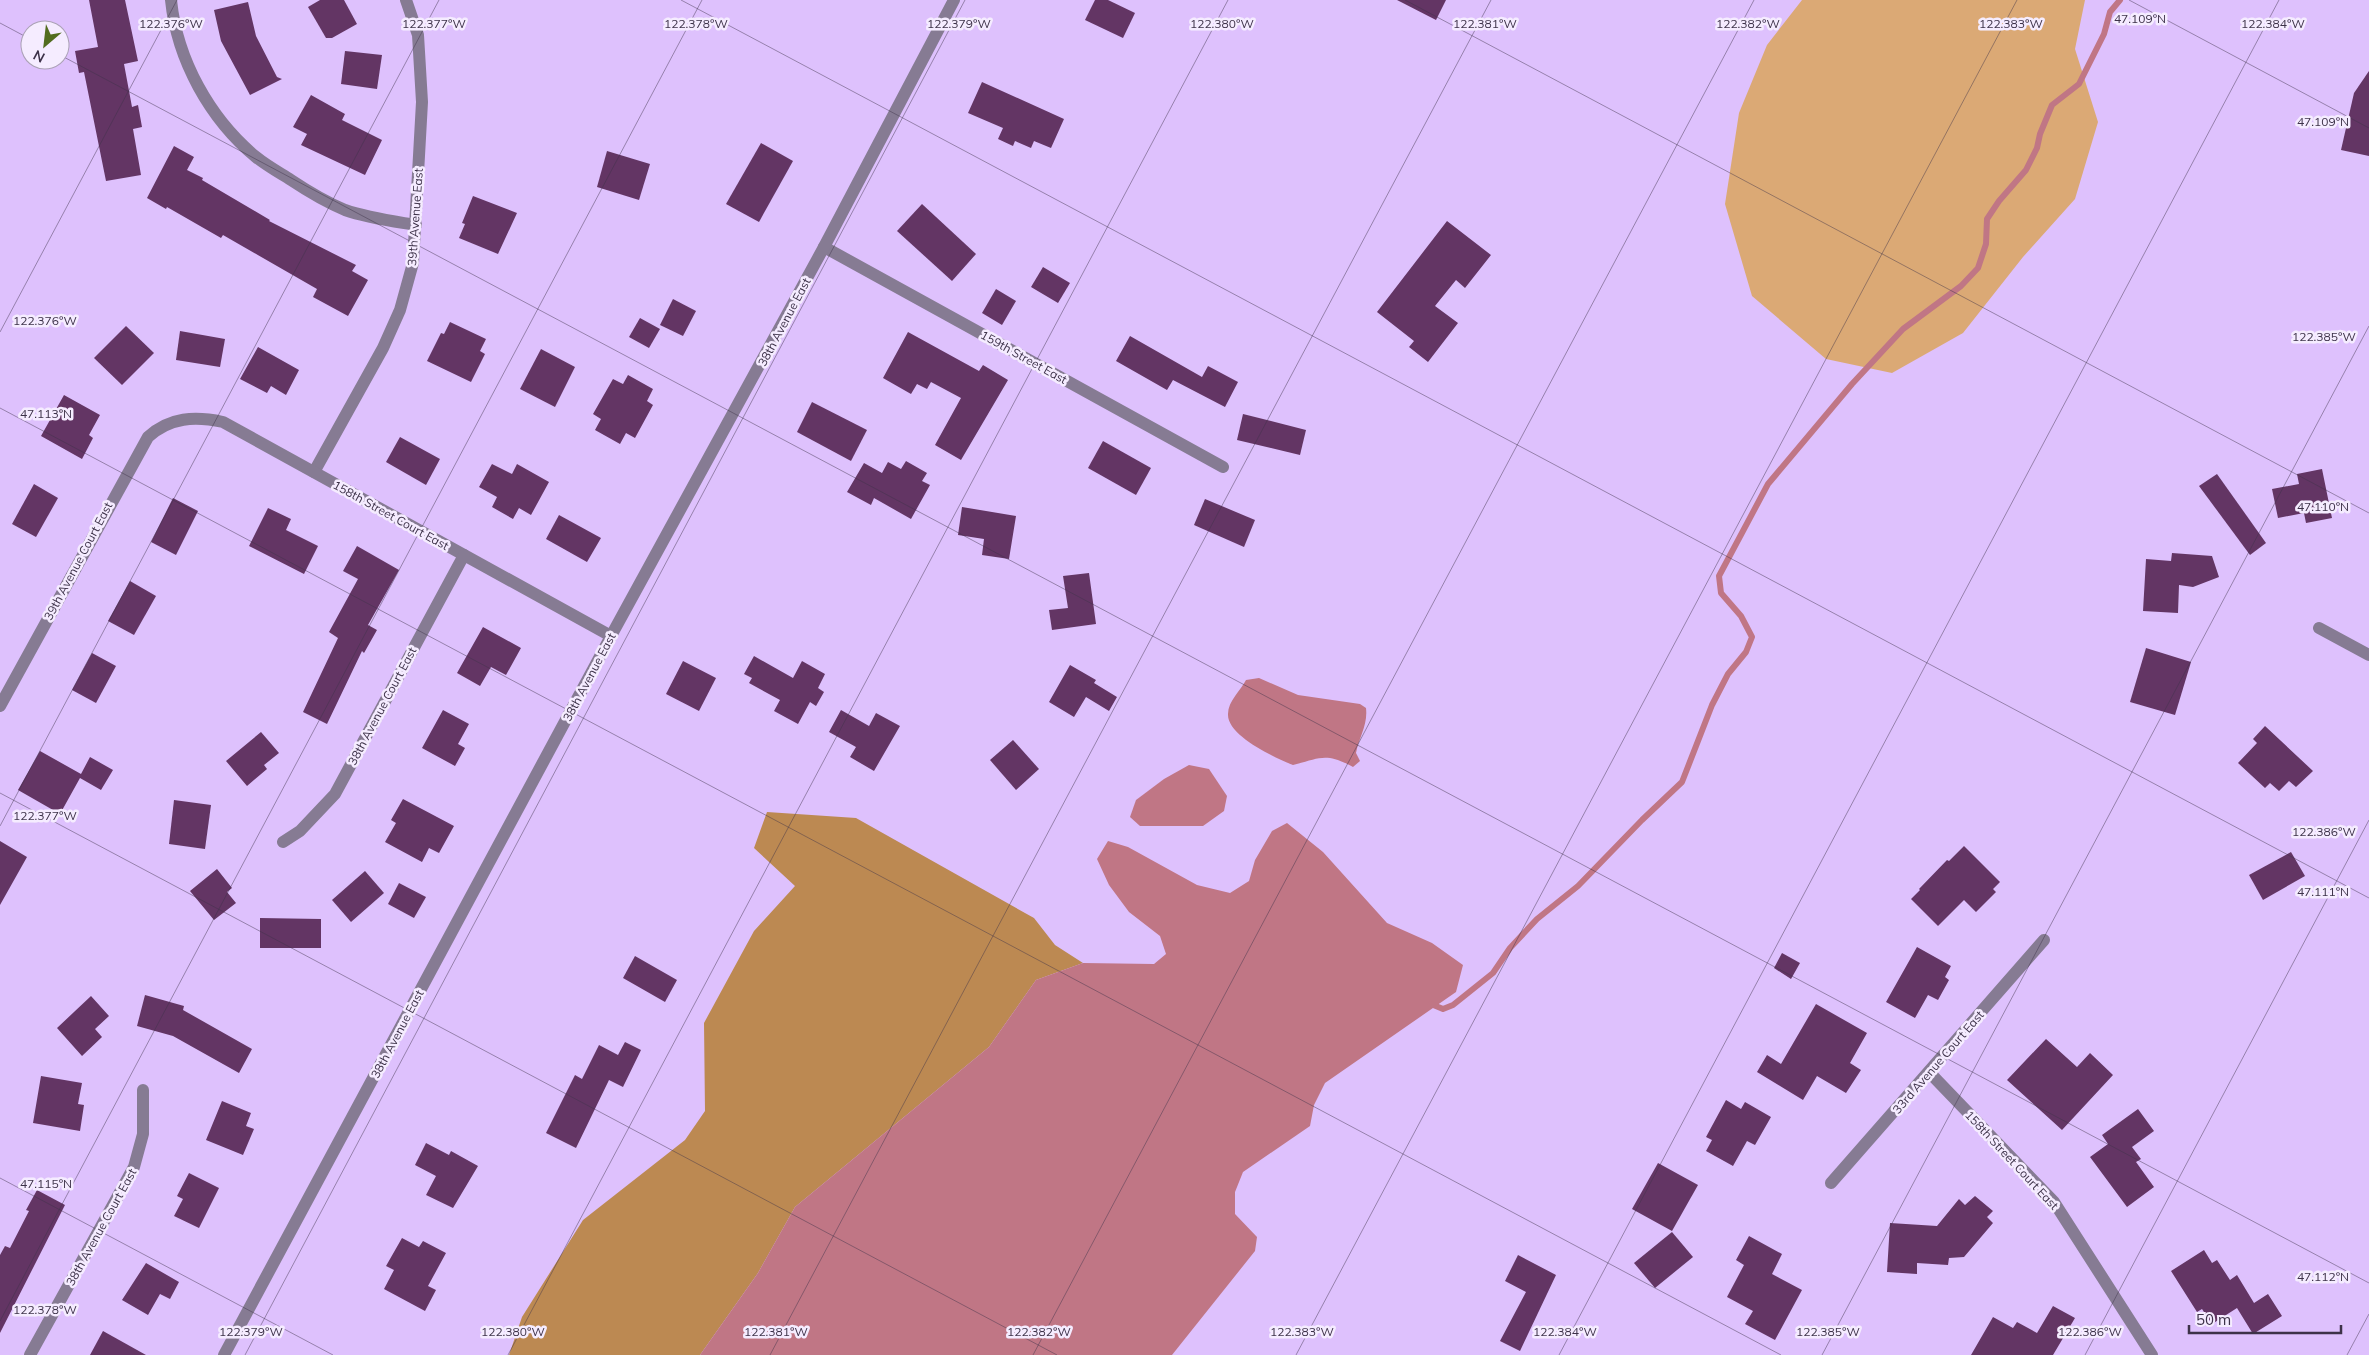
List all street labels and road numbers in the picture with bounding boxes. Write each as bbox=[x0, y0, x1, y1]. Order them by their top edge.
street label: 39th Avenue East bbox=[404, 168, 426, 266]
street label: 38th Avenue East bbox=[754, 275, 814, 369]
street label: 159th Street East bbox=[978, 327, 1070, 387]
street label: 158th Street Court East bbox=[330, 477, 452, 553]
street label: 39th Avenue Court East bbox=[41, 499, 115, 623]
street label: 38th Avenue East bbox=[559, 630, 619, 724]
street label: 38th Avenue Court East bbox=[345, 644, 419, 768]
street label: 38th Avenue East bbox=[367, 987, 427, 1081]
street label: 33rd Avenue Court East bbox=[1889, 1007, 1987, 1117]
street label: 158th Street Court East bbox=[1962, 1107, 2062, 1213]
street label: 38th Avenue Court East bbox=[63, 1166, 139, 1288]

